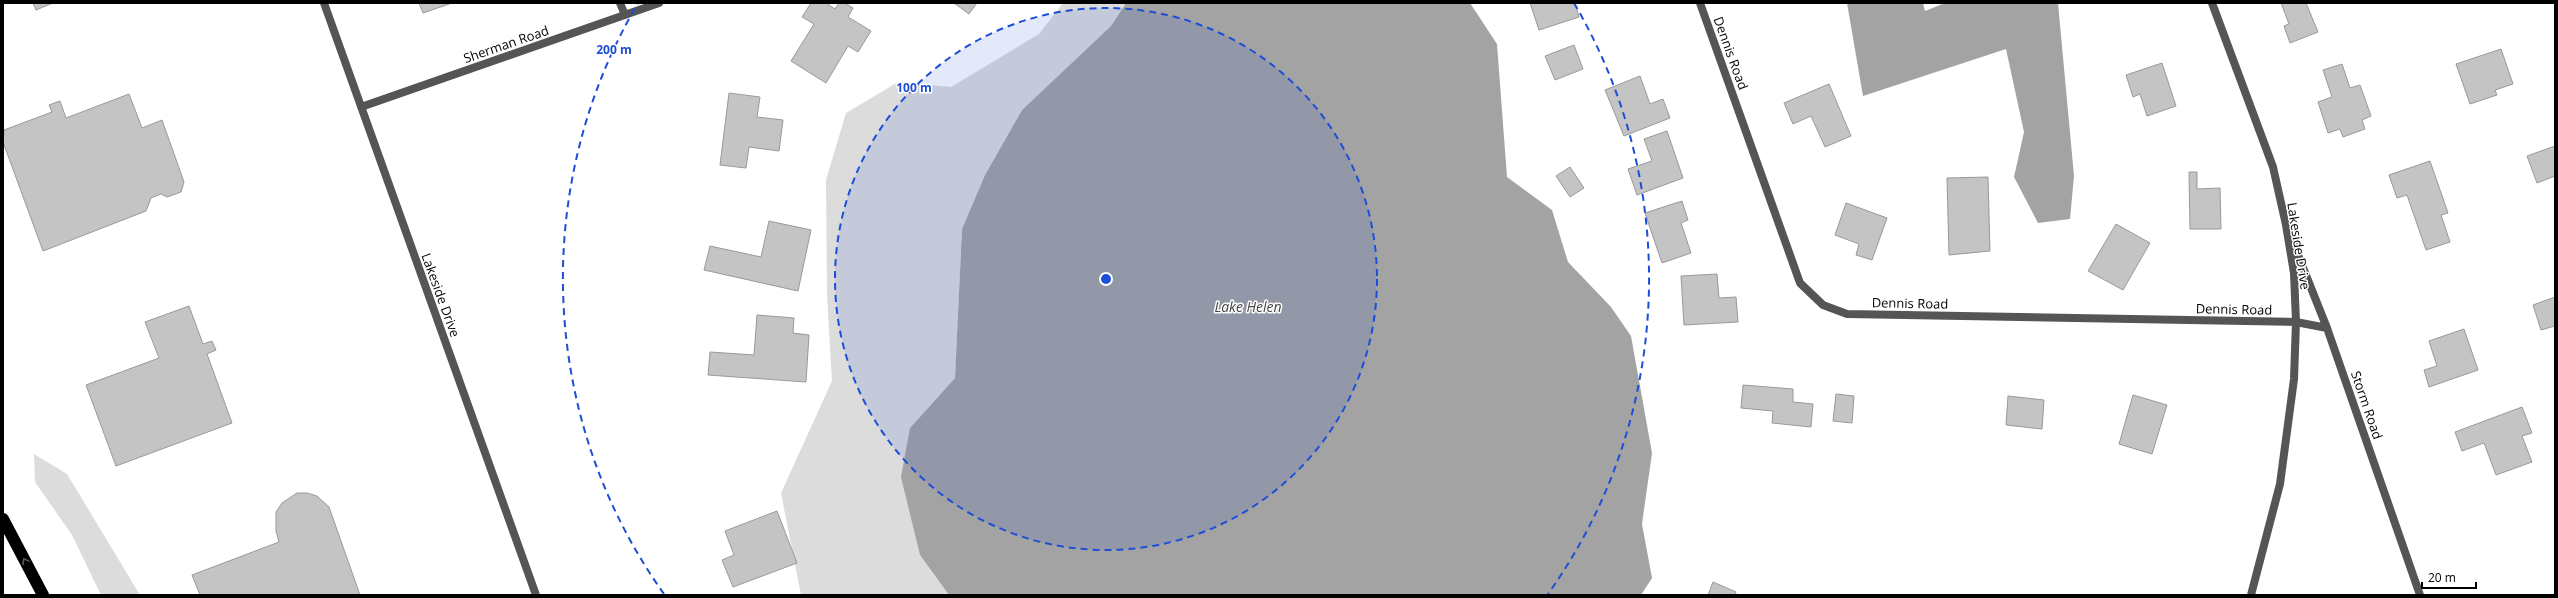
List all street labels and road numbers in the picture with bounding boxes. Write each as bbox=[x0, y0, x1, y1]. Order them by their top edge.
street label: Dennis Road bbox=[1709, 14, 1753, 92]
street label: Sherman Road bbox=[461, 21, 551, 67]
street label: Lakeside Drive bbox=[2283, 201, 2315, 291]
street label: Lakeside Drive bbox=[417, 251, 465, 339]
street label: Dennis Road bbox=[1872, 293, 1948, 313]
street label: Dennis Road bbox=[2196, 299, 2272, 319]
street label: Storm Road bbox=[2347, 368, 2387, 442]

